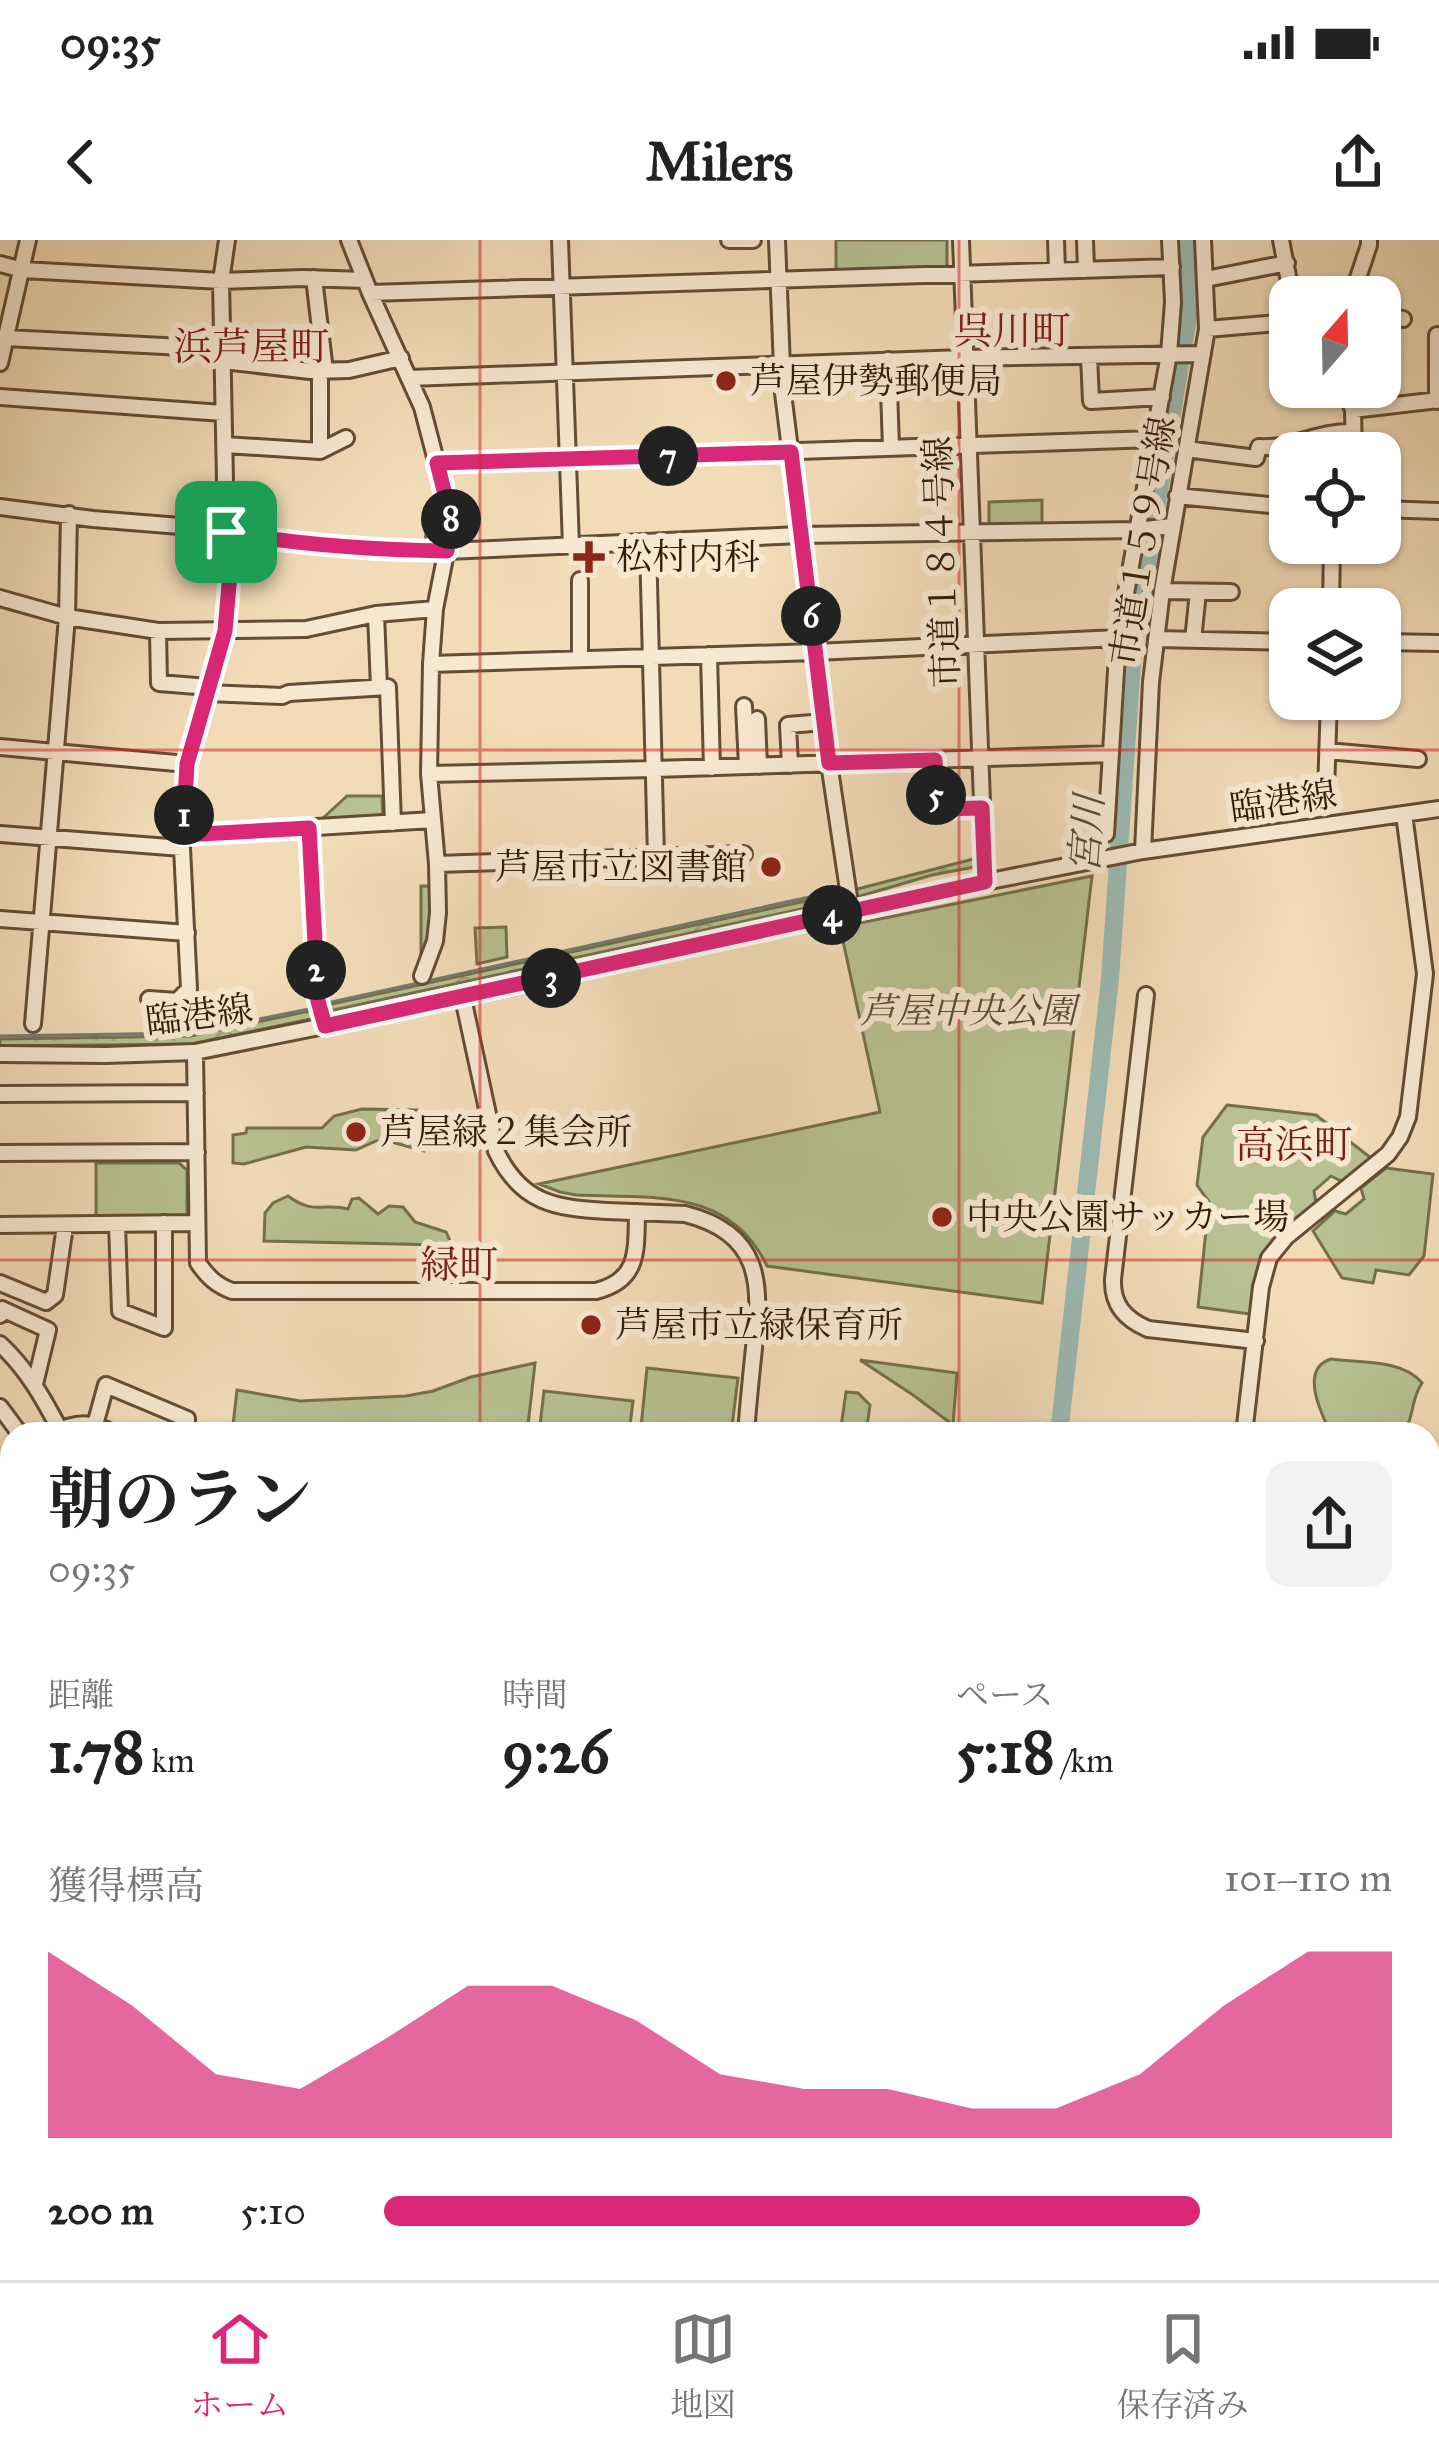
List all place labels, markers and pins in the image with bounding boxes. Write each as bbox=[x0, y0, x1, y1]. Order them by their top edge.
place label: 芦屋伊勢郵便局 bbox=[750, 359, 1002, 403]
marker: 芦屋伊勢郵便局 bbox=[713, 368, 739, 394]
pin: 7 bbox=[638, 426, 698, 486]
pin bbox=[175, 481, 277, 583]
pin: 8 bbox=[421, 489, 481, 549]
place label: 松村内科 bbox=[616, 535, 760, 579]
marker: 松村内科 bbox=[573, 541, 605, 573]
pin: 6 bbox=[781, 586, 841, 646]
pin: 5 bbox=[906, 765, 966, 825]
pin: 1 bbox=[154, 785, 214, 845]
place label: 芦屋市立図書館 bbox=[495, 845, 747, 889]
marker: 芦屋市立図書館 bbox=[758, 854, 784, 880]
pin: 4 bbox=[802, 885, 862, 945]
pin: 2 bbox=[286, 940, 346, 1000]
pin: 3 bbox=[521, 948, 581, 1008]
place label: 芦屋緑２集会所 bbox=[380, 1110, 632, 1154]
marker: 芦屋緑２集会所 bbox=[343, 1119, 369, 1145]
place label: 中央公園サッカー場 bbox=[966, 1195, 1289, 1239]
marker: 中央公園サッカー場 bbox=[929, 1204, 955, 1230]
place label: 芦屋市立緑保育所 bbox=[615, 1303, 903, 1347]
marker: 芦屋市立緑保育所 bbox=[578, 1312, 604, 1338]

